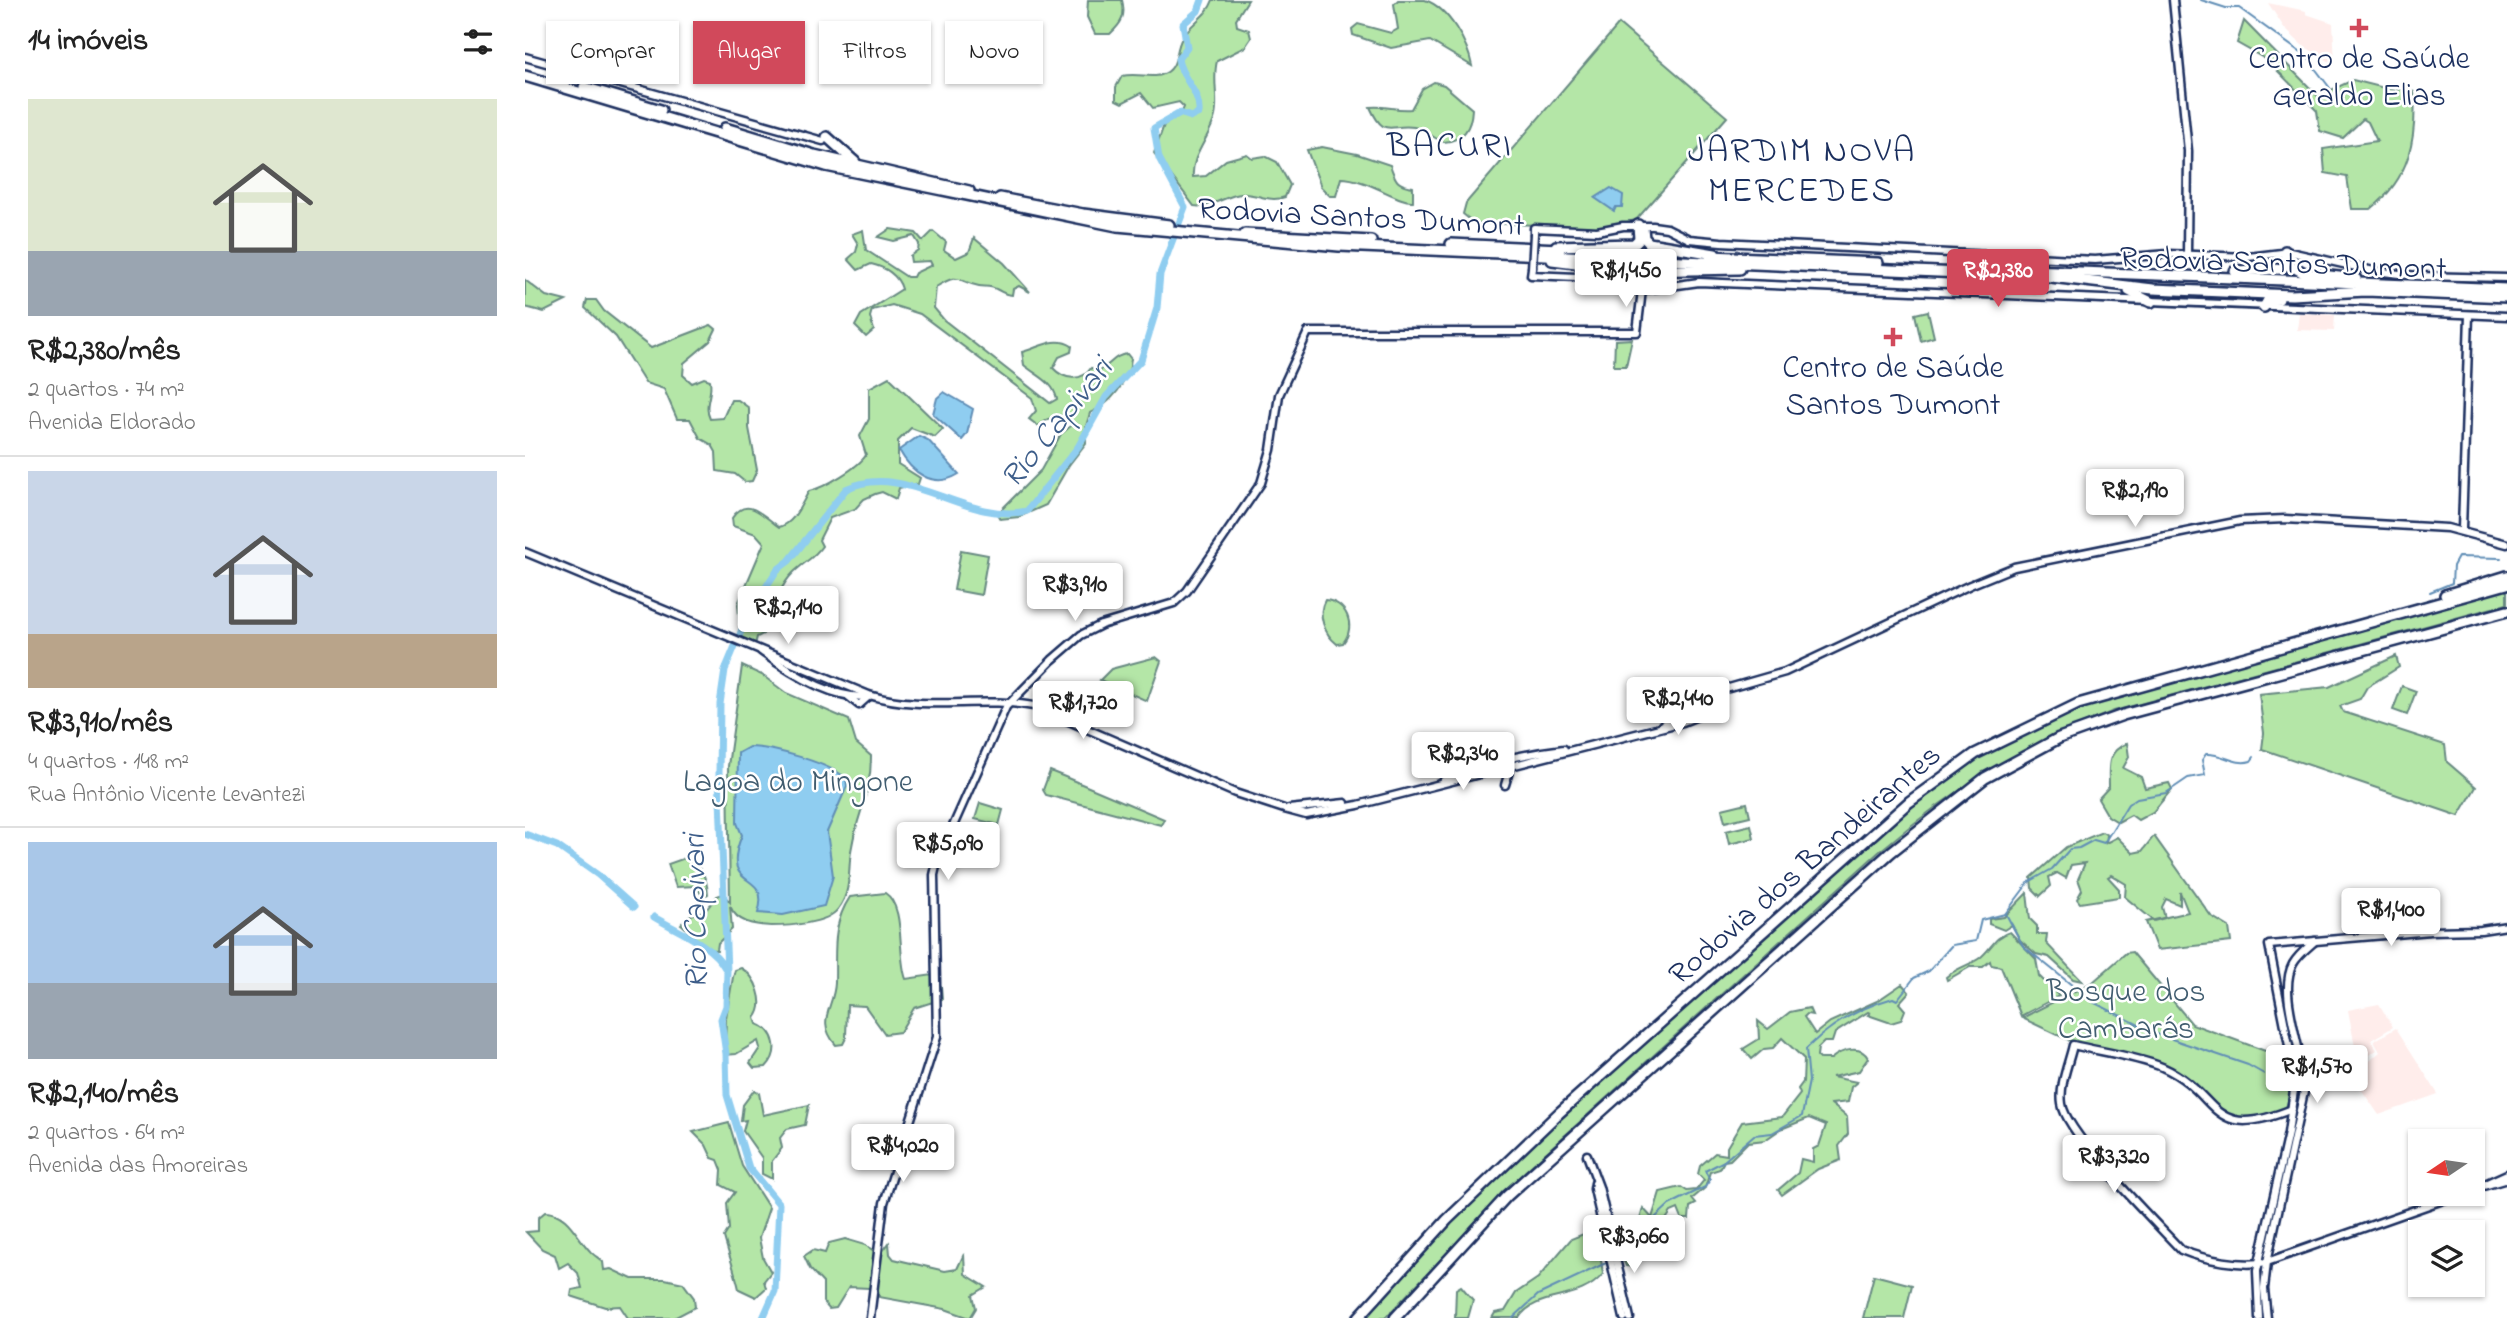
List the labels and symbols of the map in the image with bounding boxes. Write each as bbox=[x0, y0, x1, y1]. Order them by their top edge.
marker: Centro de Saúde Geraldo Elias bbox=[2349, 18, 2369, 38]
place label: Centro de Saúde Geraldo Elias bbox=[2248, 37, 2470, 121]
district label: BACURI bbox=[1386, 122, 1513, 173]
district label: JARDIM NOVA MERCEDES bbox=[1688, 127, 1916, 218]
street label: Rodovia Santos Dumont bbox=[1196, 187, 1526, 251]
street label: Rodovia Santos Dumont bbox=[2119, 236, 2448, 294]
pin: R$1,450 bbox=[1561, 250, 1691, 309]
pin: R$2,380 bbox=[1933, 250, 2063, 309]
marker: Centro de Saúde Santos Dumont bbox=[1883, 327, 1903, 347]
water label: Rio Capivari bbox=[990, 346, 1128, 500]
place label: Centro de Saúde Santos Dumont bbox=[1782, 346, 2004, 430]
pin: R$2,190 bbox=[2070, 470, 2200, 529]
pin: R$3,910 bbox=[1010, 564, 1140, 623]
pin: R$2,140 bbox=[723, 586, 853, 646]
pin: R$2,440 bbox=[1613, 678, 1743, 737]
pin: R$1,720 bbox=[1018, 682, 1148, 741]
pin: R$2,340 bbox=[1398, 732, 1528, 792]
street label: Rodovia dos Bandeirantes bbox=[1659, 734, 1953, 998]
park label: Lagoa do Mingone bbox=[683, 760, 914, 807]
pin: R$5,090 bbox=[883, 822, 1013, 882]
water label: Rio Capivari bbox=[672, 830, 722, 990]
pin: R$1,400 bbox=[2326, 888, 2456, 948]
park label: Bosque dos Cambarás bbox=[2045, 970, 2206, 1054]
pin: R$1,570 bbox=[2252, 1046, 2382, 1105]
pin: R$4,020 bbox=[838, 1124, 968, 1184]
north arrow bbox=[2408, 1129, 2485, 1206]
pin: R$3,320 bbox=[2049, 1136, 2179, 1195]
pin: R$3,060 bbox=[1569, 1216, 1699, 1275]

